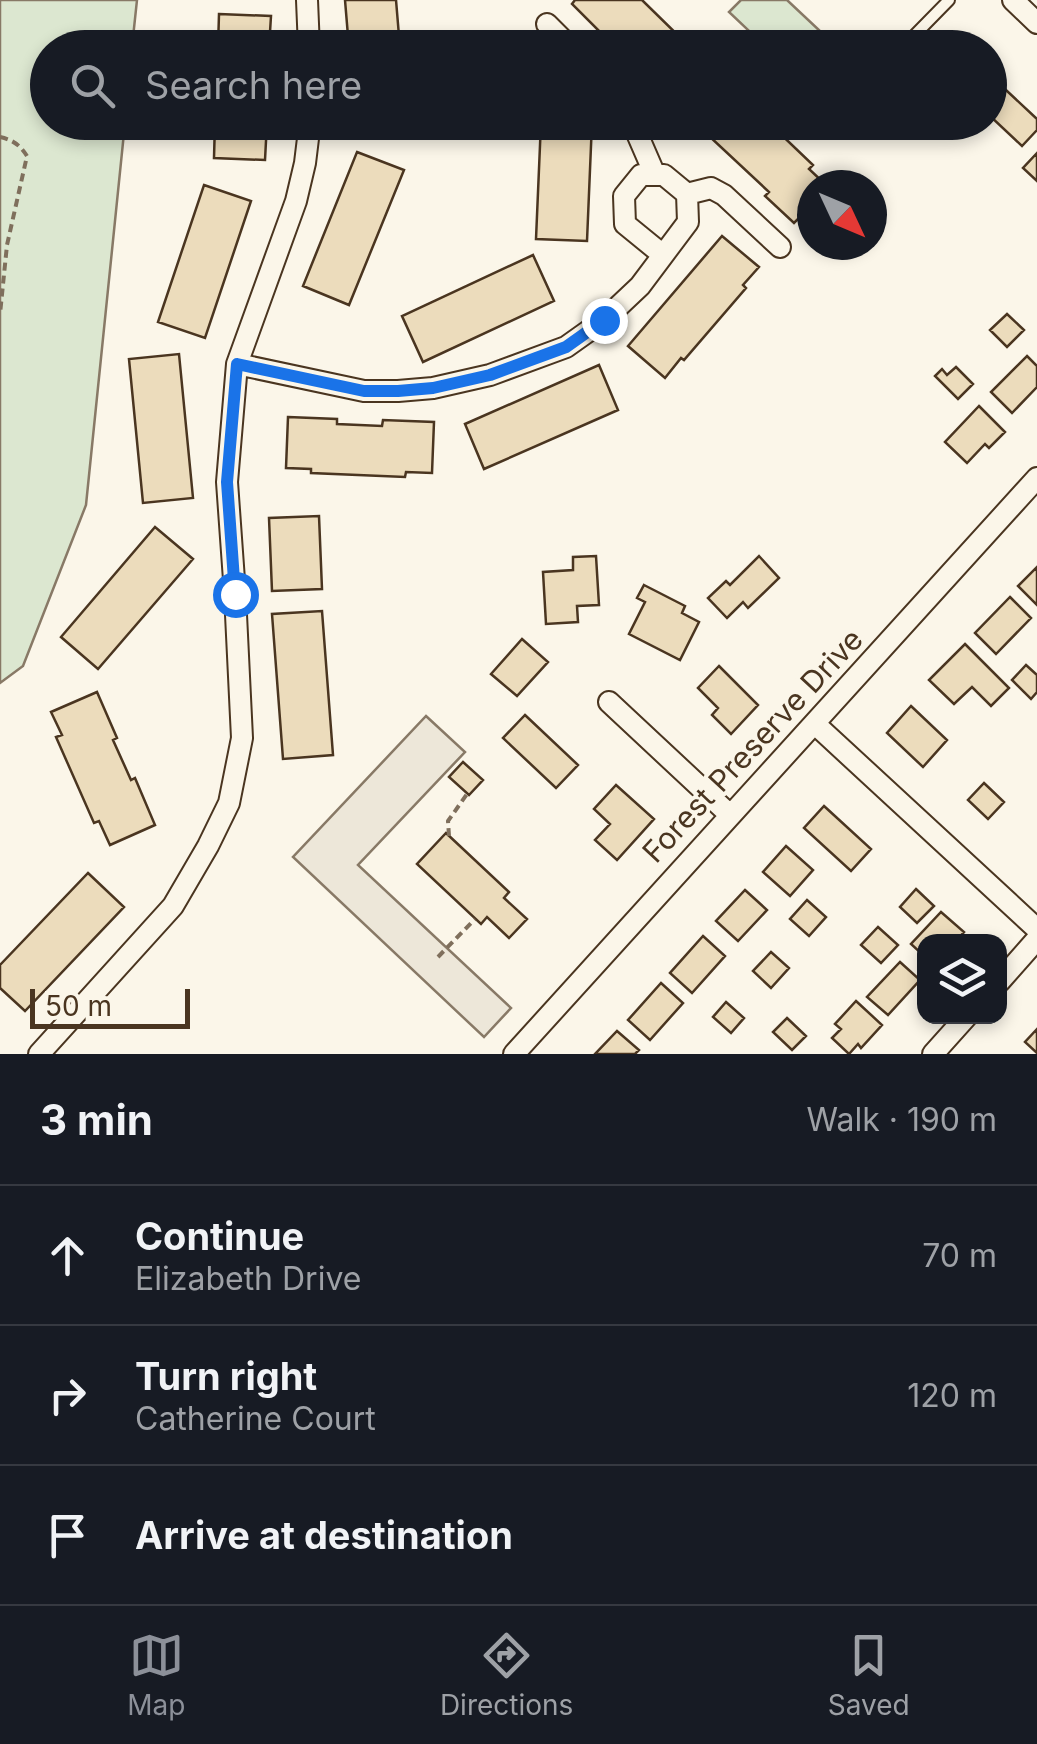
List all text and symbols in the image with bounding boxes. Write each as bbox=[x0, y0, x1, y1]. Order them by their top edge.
search box bbox=[30, 30, 1007, 140]
icon: search bbox=[65, 58, 120, 113]
text: Search here bbox=[145, 62, 362, 108]
north arrow bbox=[797, 170, 887, 260]
route end bbox=[582, 298, 628, 344]
route start bbox=[213, 572, 259, 618]
street label: Forest Preserve Drive bbox=[635, 621, 870, 870]
map controls bbox=[917, 934, 1007, 1024]
button: layers bbox=[917, 934, 1007, 1024]
scale bar bbox=[30, 984, 190, 1028]
text: 50 m bbox=[45, 989, 112, 1023]
text: 3 min bbox=[40, 1094, 153, 1145]
text: Walk · 190 m bbox=[807, 1100, 997, 1139]
text: Continue bbox=[135, 1213, 304, 1259]
icon: ahead bbox=[40, 1228, 95, 1283]
text: 70 m bbox=[922, 1236, 997, 1275]
text: Elizabeth Drive bbox=[135, 1259, 361, 1298]
text: Turn right bbox=[135, 1353, 317, 1399]
icon: right bbox=[40, 1368, 95, 1423]
text: 120 m bbox=[907, 1376, 997, 1415]
text: Catherine Court bbox=[135, 1399, 376, 1438]
icon: arrive bbox=[40, 1508, 95, 1563]
text: Arrive at destination bbox=[135, 1512, 513, 1558]
tab: Map bbox=[127, 1628, 185, 1722]
tab: Directions bbox=[440, 1628, 573, 1722]
tab: Saved bbox=[828, 1628, 910, 1722]

